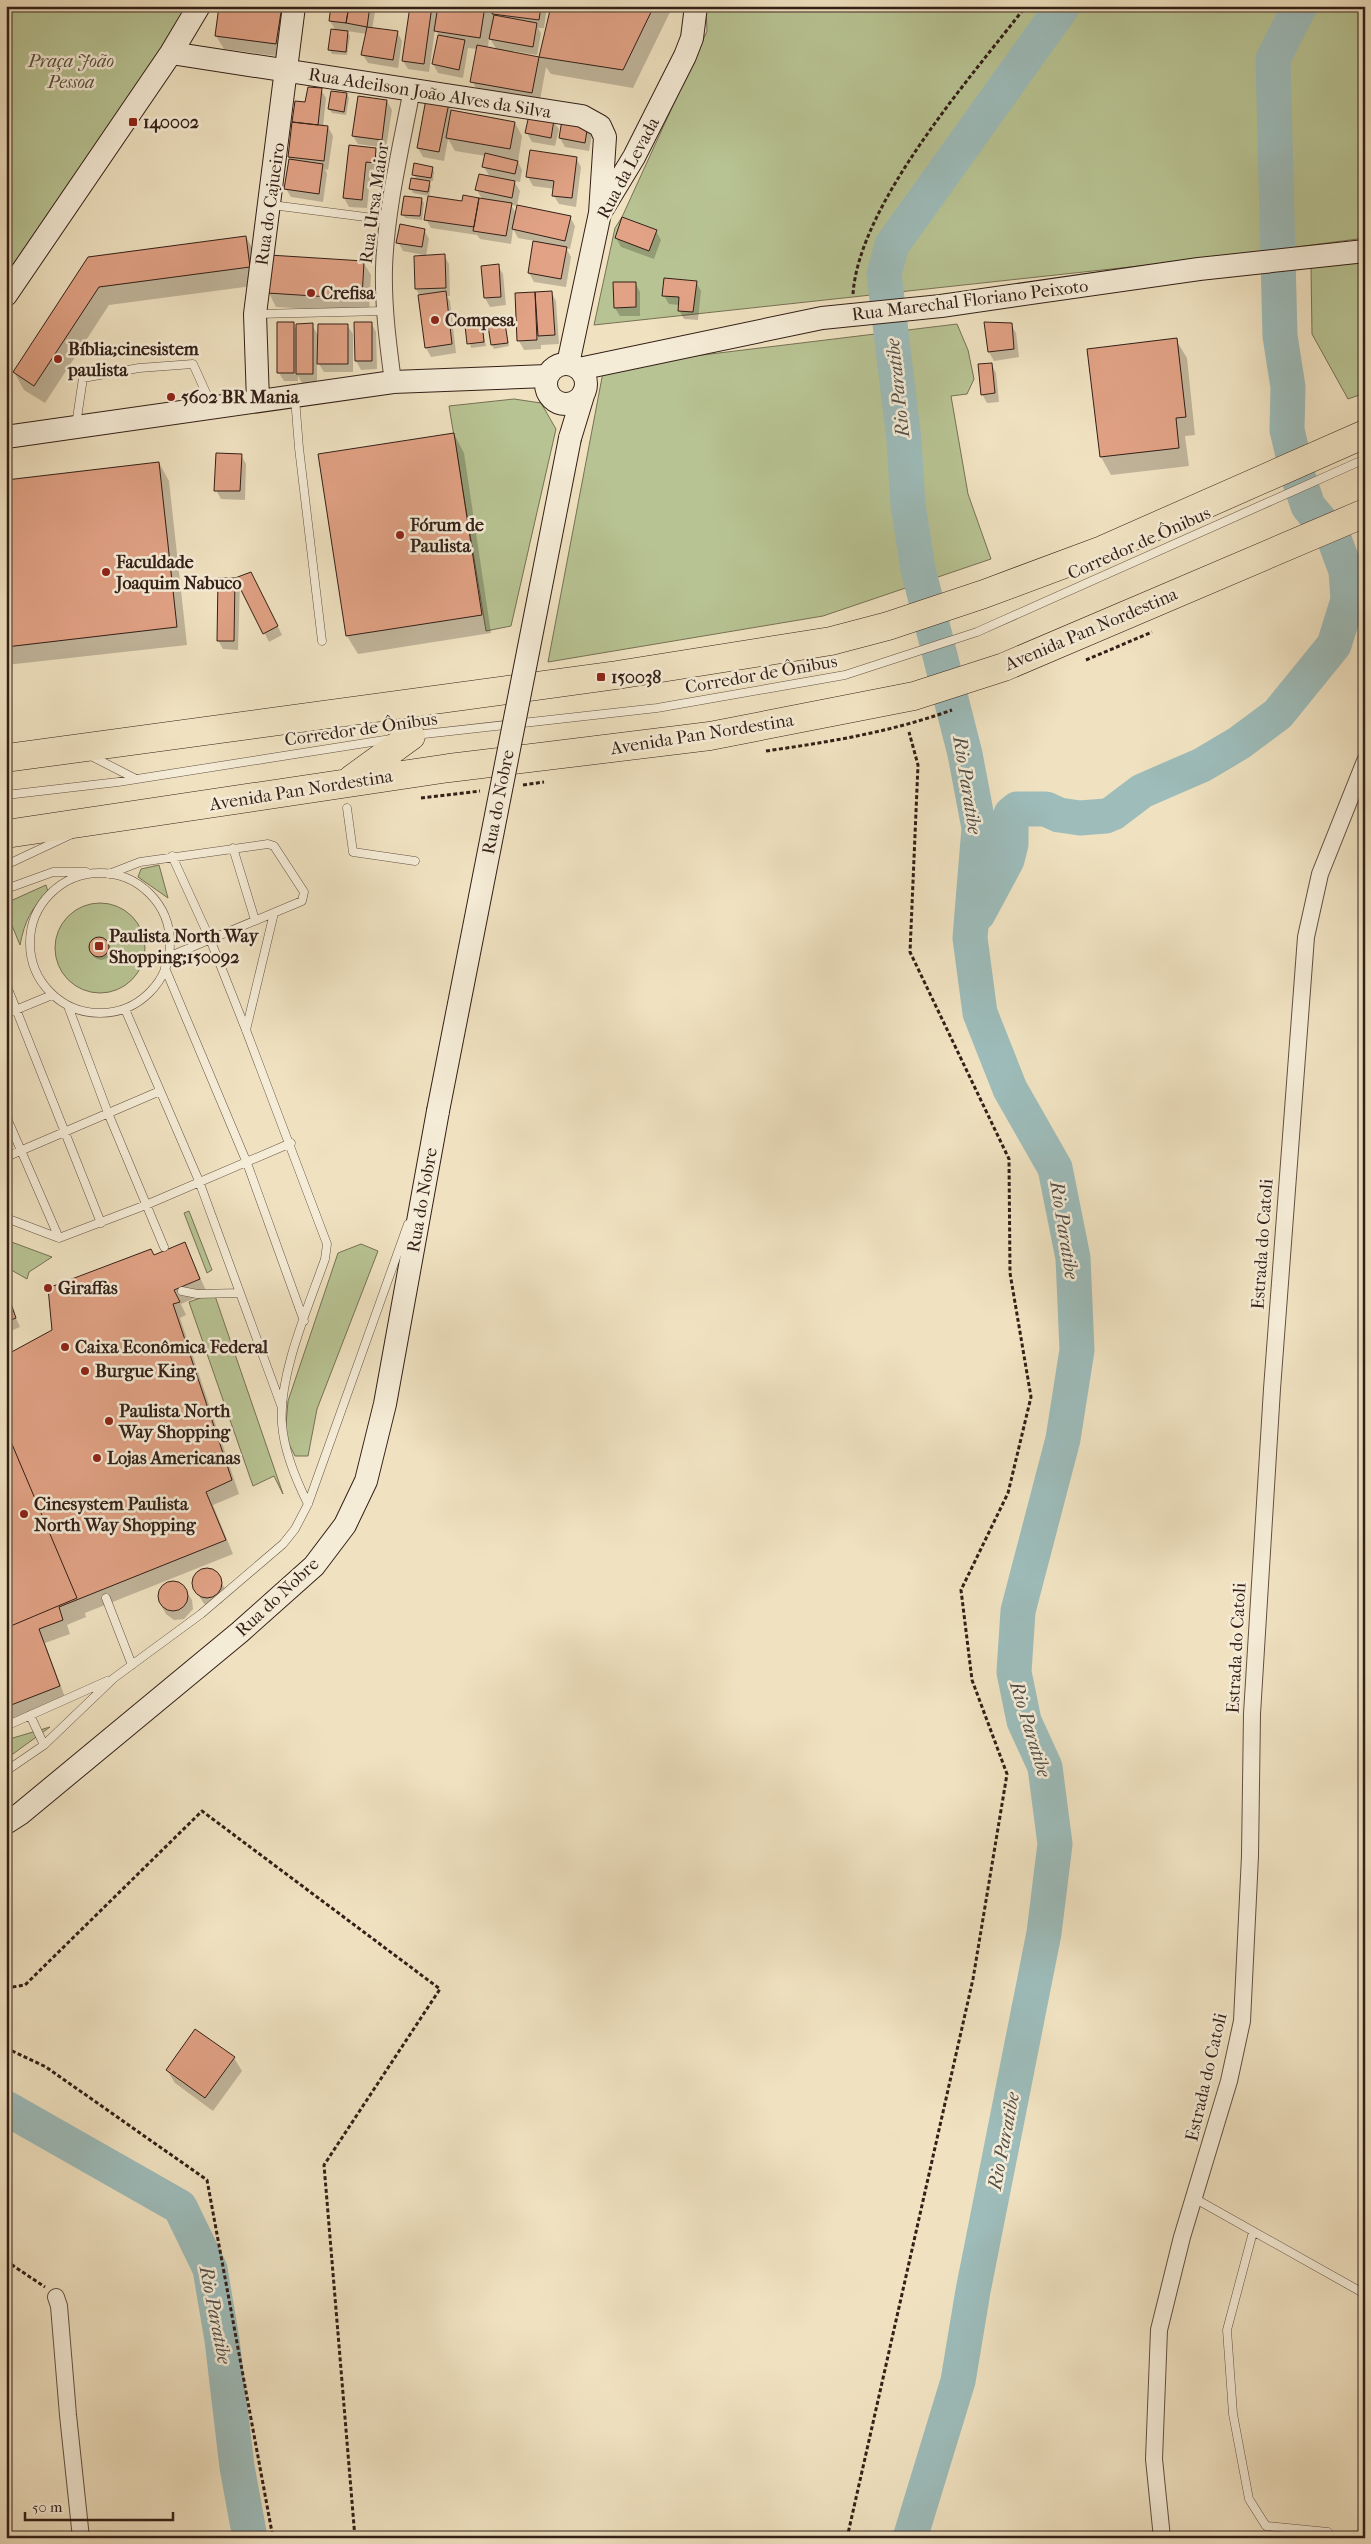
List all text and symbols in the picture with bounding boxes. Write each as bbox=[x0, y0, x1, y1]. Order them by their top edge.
park label: Praça João Pessoa bbox=[27, 51, 114, 93]
street label: Rua Adeilson João Alves da Silva bbox=[307, 64, 553, 123]
place label: 140002 bbox=[143, 112, 199, 133]
street label: Rua da Levada bbox=[593, 113, 664, 223]
marker: 140002 bbox=[127, 116, 139, 128]
street label: Rua do Cajueiro bbox=[251, 141, 290, 267]
street label: Rua Ursa Maior bbox=[356, 141, 393, 265]
street label: Rua Marechal Floriano Peixoto bbox=[851, 276, 1090, 325]
place label: Crefisa bbox=[321, 283, 375, 304]
marker: Crefisa bbox=[305, 287, 317, 299]
place label: Compesa bbox=[445, 310, 515, 331]
marker: Compesa bbox=[429, 314, 441, 326]
water label: Rio Paratibe bbox=[882, 336, 914, 440]
place label: Bíblia;cinesistem paulista bbox=[67, 339, 200, 381]
marker: Bíblia;cinesistem paulista bbox=[52, 353, 64, 365]
place label: 5602 BR Mania bbox=[181, 387, 300, 408]
marker: 5602 BR Mania bbox=[165, 391, 177, 403]
street label: Corredor de Ônibus bbox=[1064, 501, 1214, 584]
place label: Fórum de Paulista bbox=[409, 515, 484, 557]
marker: Fórum de Paulista bbox=[394, 529, 406, 541]
place label: Faculdade Joaquim Nabuco bbox=[114, 552, 242, 594]
marker: Faculdade Joaquim Nabuco bbox=[100, 566, 112, 578]
street label: Avenida Pan Nordestina bbox=[1001, 583, 1181, 676]
street label: Corredor de Ônibus bbox=[683, 649, 839, 698]
place label: 150038 bbox=[611, 667, 661, 688]
marker: 150038 bbox=[595, 671, 607, 683]
street label: Corredor de Ônibus bbox=[283, 706, 439, 751]
street label: Avenida Pan Nordestina bbox=[608, 710, 796, 760]
water label: Rio Paratibe bbox=[948, 733, 986, 837]
street label: Rua do Nobre bbox=[478, 748, 519, 856]
street label: Avenida Pan Nordestina bbox=[207, 766, 395, 816]
place label: Paulista North Way Shopping;150092 bbox=[109, 926, 260, 968]
marker: Paulista North Way Shopping;150092 bbox=[93, 940, 105, 952]
street label: Rua do Nobre bbox=[403, 1146, 442, 1254]
street label: Estrada do Catoli bbox=[1247, 1177, 1278, 1310]
water label: Rio Paratibe bbox=[1045, 1178, 1083, 1282]
place label: Giraffas bbox=[58, 1278, 118, 1299]
marker: Giraffas bbox=[42, 1282, 54, 1294]
place label: Caixa Econômica Federal bbox=[75, 1337, 269, 1358]
marker: Caixa Econômica Federal bbox=[59, 1341, 71, 1353]
place label: Burgue King bbox=[95, 1361, 197, 1382]
marker: Burgue King bbox=[79, 1365, 91, 1377]
place label: Paulista North Way Shopping bbox=[118, 1401, 232, 1443]
marker: Paulista North Way Shopping bbox=[103, 1415, 115, 1427]
place label: Lojas Americanas bbox=[107, 1448, 241, 1469]
marker: Lojas Americanas bbox=[91, 1452, 103, 1464]
place label: Cinesystem Paulista North Way Shopping bbox=[34, 1494, 197, 1536]
marker: Cinesystem Paulista North Way Shopping bbox=[18, 1508, 30, 1520]
street label: Rua do Nobre bbox=[231, 1553, 323, 1641]
street label: Estrada do Catoli bbox=[1223, 1581, 1250, 1714]
water label: Rio Paratibe bbox=[1004, 1677, 1055, 1781]
street label: Estrada do Catoli bbox=[1182, 2010, 1232, 2143]
water label: Rio Paratibe bbox=[983, 2089, 1024, 2194]
water label: Rio Paratibe bbox=[194, 2263, 236, 2367]
scale bar bbox=[25, 2489, 172, 2521]
text: 50 m bbox=[32, 2498, 63, 2516]

